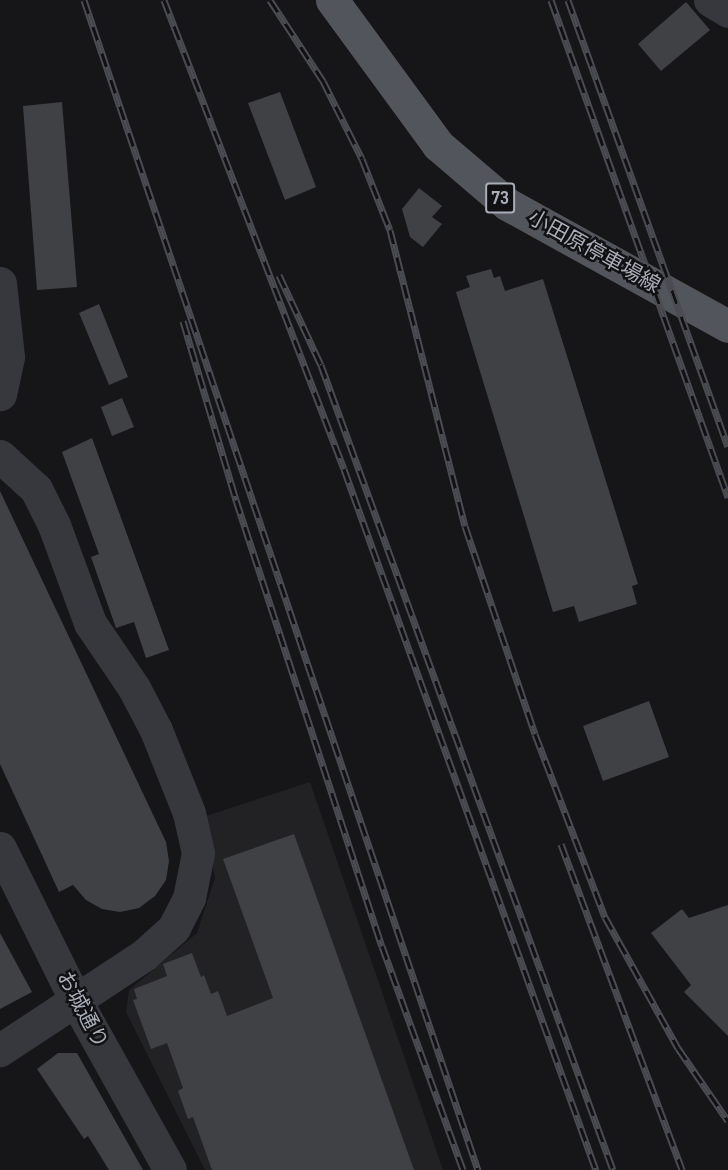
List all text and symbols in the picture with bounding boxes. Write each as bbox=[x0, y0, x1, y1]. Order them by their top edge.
road number: 73 bbox=[485, 181, 515, 215]
street label: 小田原停車場線 bbox=[524, 205, 664, 299]
street label: お城通り bbox=[51, 967, 113, 1053]

